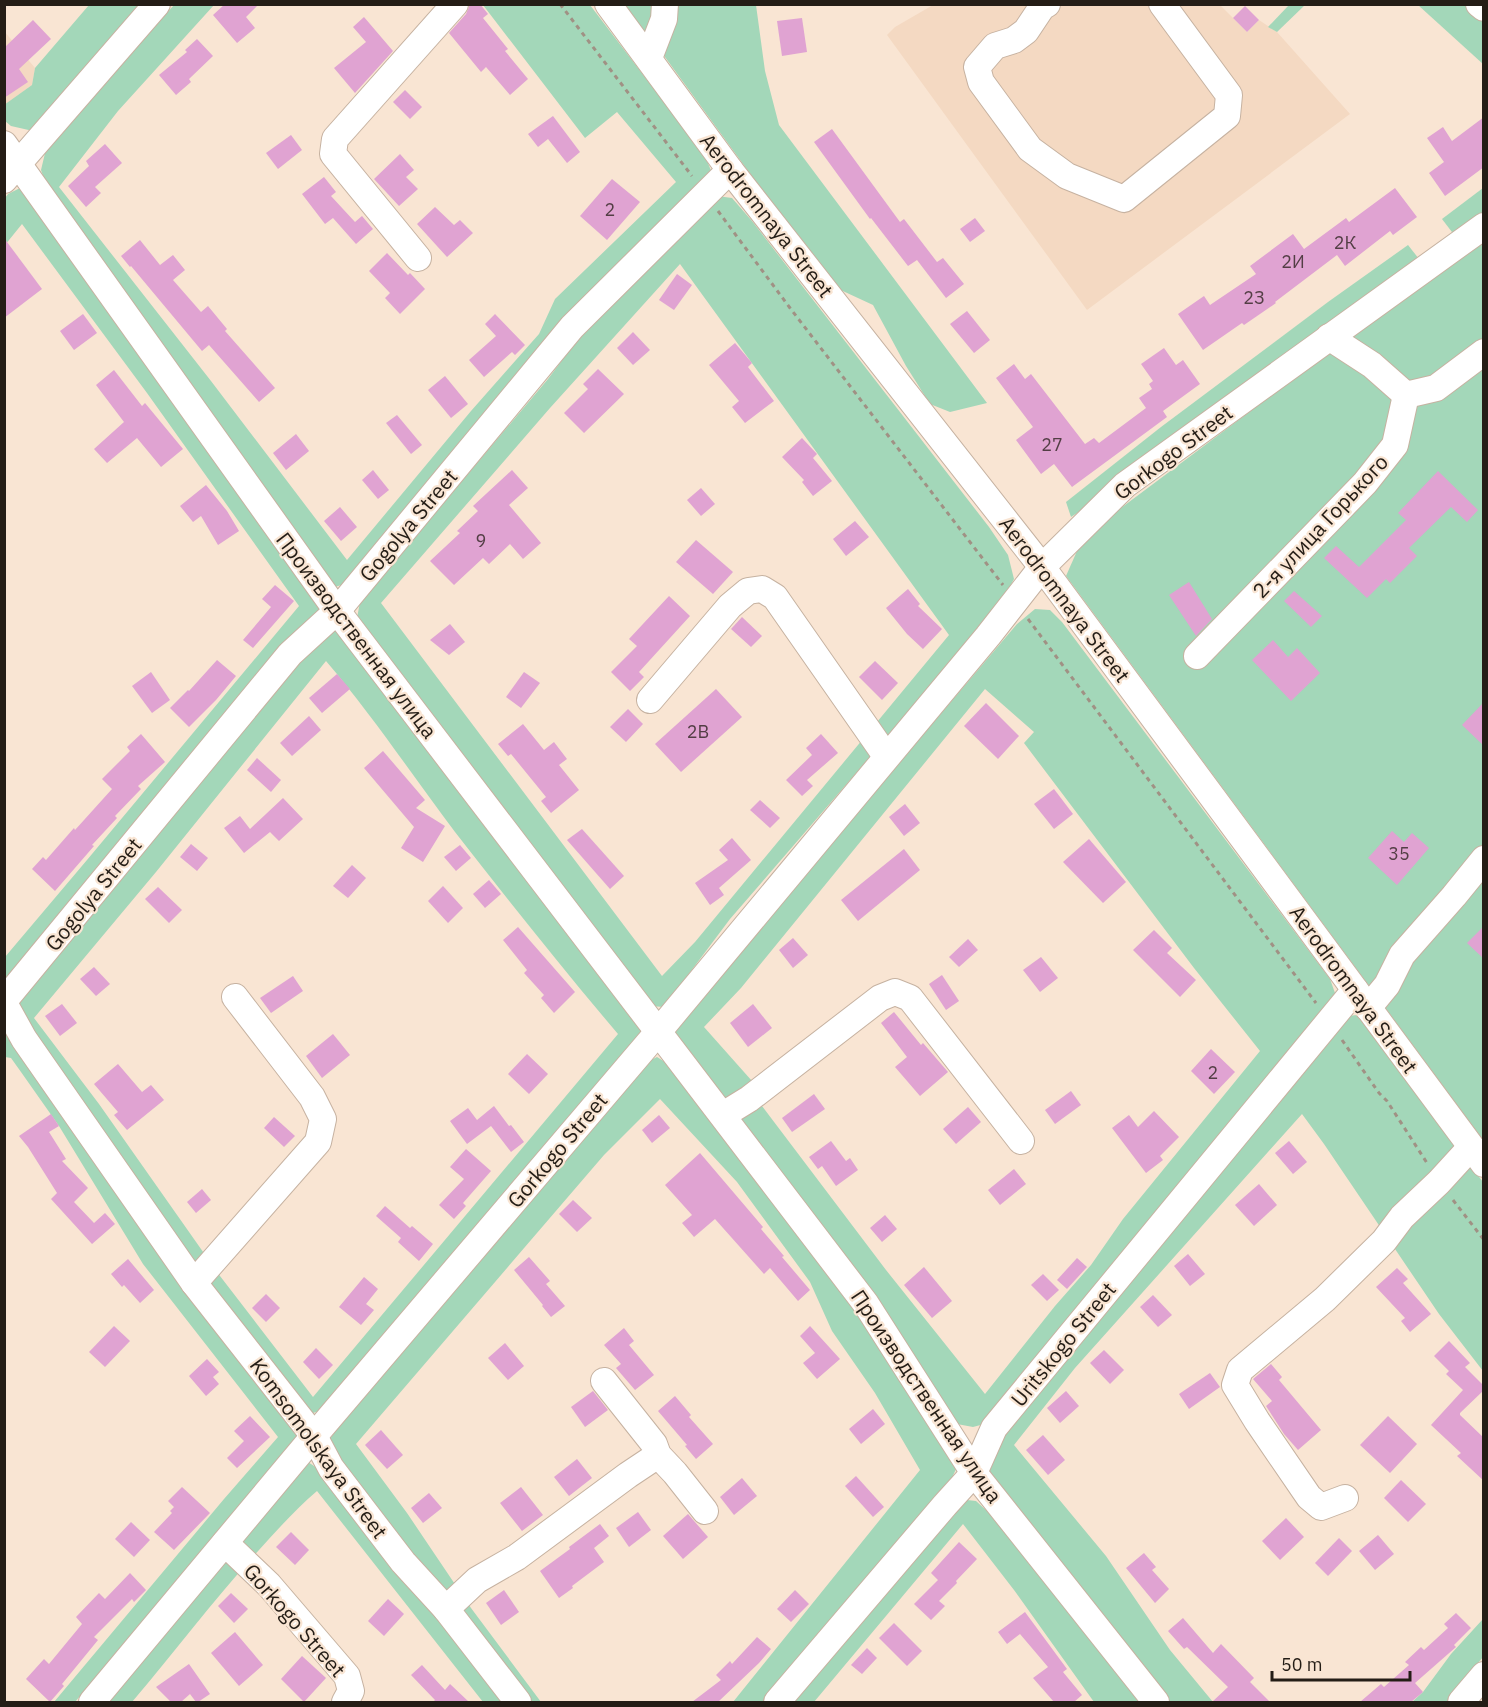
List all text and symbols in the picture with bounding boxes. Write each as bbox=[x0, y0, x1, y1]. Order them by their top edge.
street label: Aerodromnaya Street bbox=[694, 127, 840, 303]
house number: 2 bbox=[605, 198, 615, 221]
house number: 2К bbox=[1334, 231, 1356, 254]
house number: 2И bbox=[1281, 250, 1305, 273]
house number: 2З bbox=[1243, 286, 1265, 309]
street label: Gorkogo Street bbox=[1108, 398, 1238, 506]
house number: 27 bbox=[1041, 433, 1063, 456]
street label: 2-я улица Горького bbox=[1246, 448, 1394, 604]
street label: Gogolya Street bbox=[353, 463, 463, 587]
street label: Aerodromnaya Street bbox=[993, 510, 1137, 688]
street label: Производственная улица bbox=[270, 526, 444, 744]
house number: 9 bbox=[476, 529, 486, 552]
house number: 2В bbox=[687, 720, 709, 743]
street label: Gogolya Street bbox=[39, 831, 147, 957]
house number: 35 bbox=[1388, 842, 1410, 865]
street label: Aerodromnaya Street bbox=[1284, 899, 1424, 1079]
house number: 2 bbox=[1208, 1061, 1218, 1084]
street label: Gorkogo Street bbox=[501, 1087, 613, 1213]
street label: Uritskogo Street bbox=[1004, 1276, 1122, 1412]
street label: Производственная улица bbox=[845, 1284, 1009, 1508]
street label: Komsomolskaya Street bbox=[244, 1352, 394, 1544]
street label: Gorkogo Street bbox=[238, 1557, 352, 1683]
scale bar bbox=[1272, 1644, 1410, 1682]
text: 50 m bbox=[1281, 1653, 1323, 1676]

